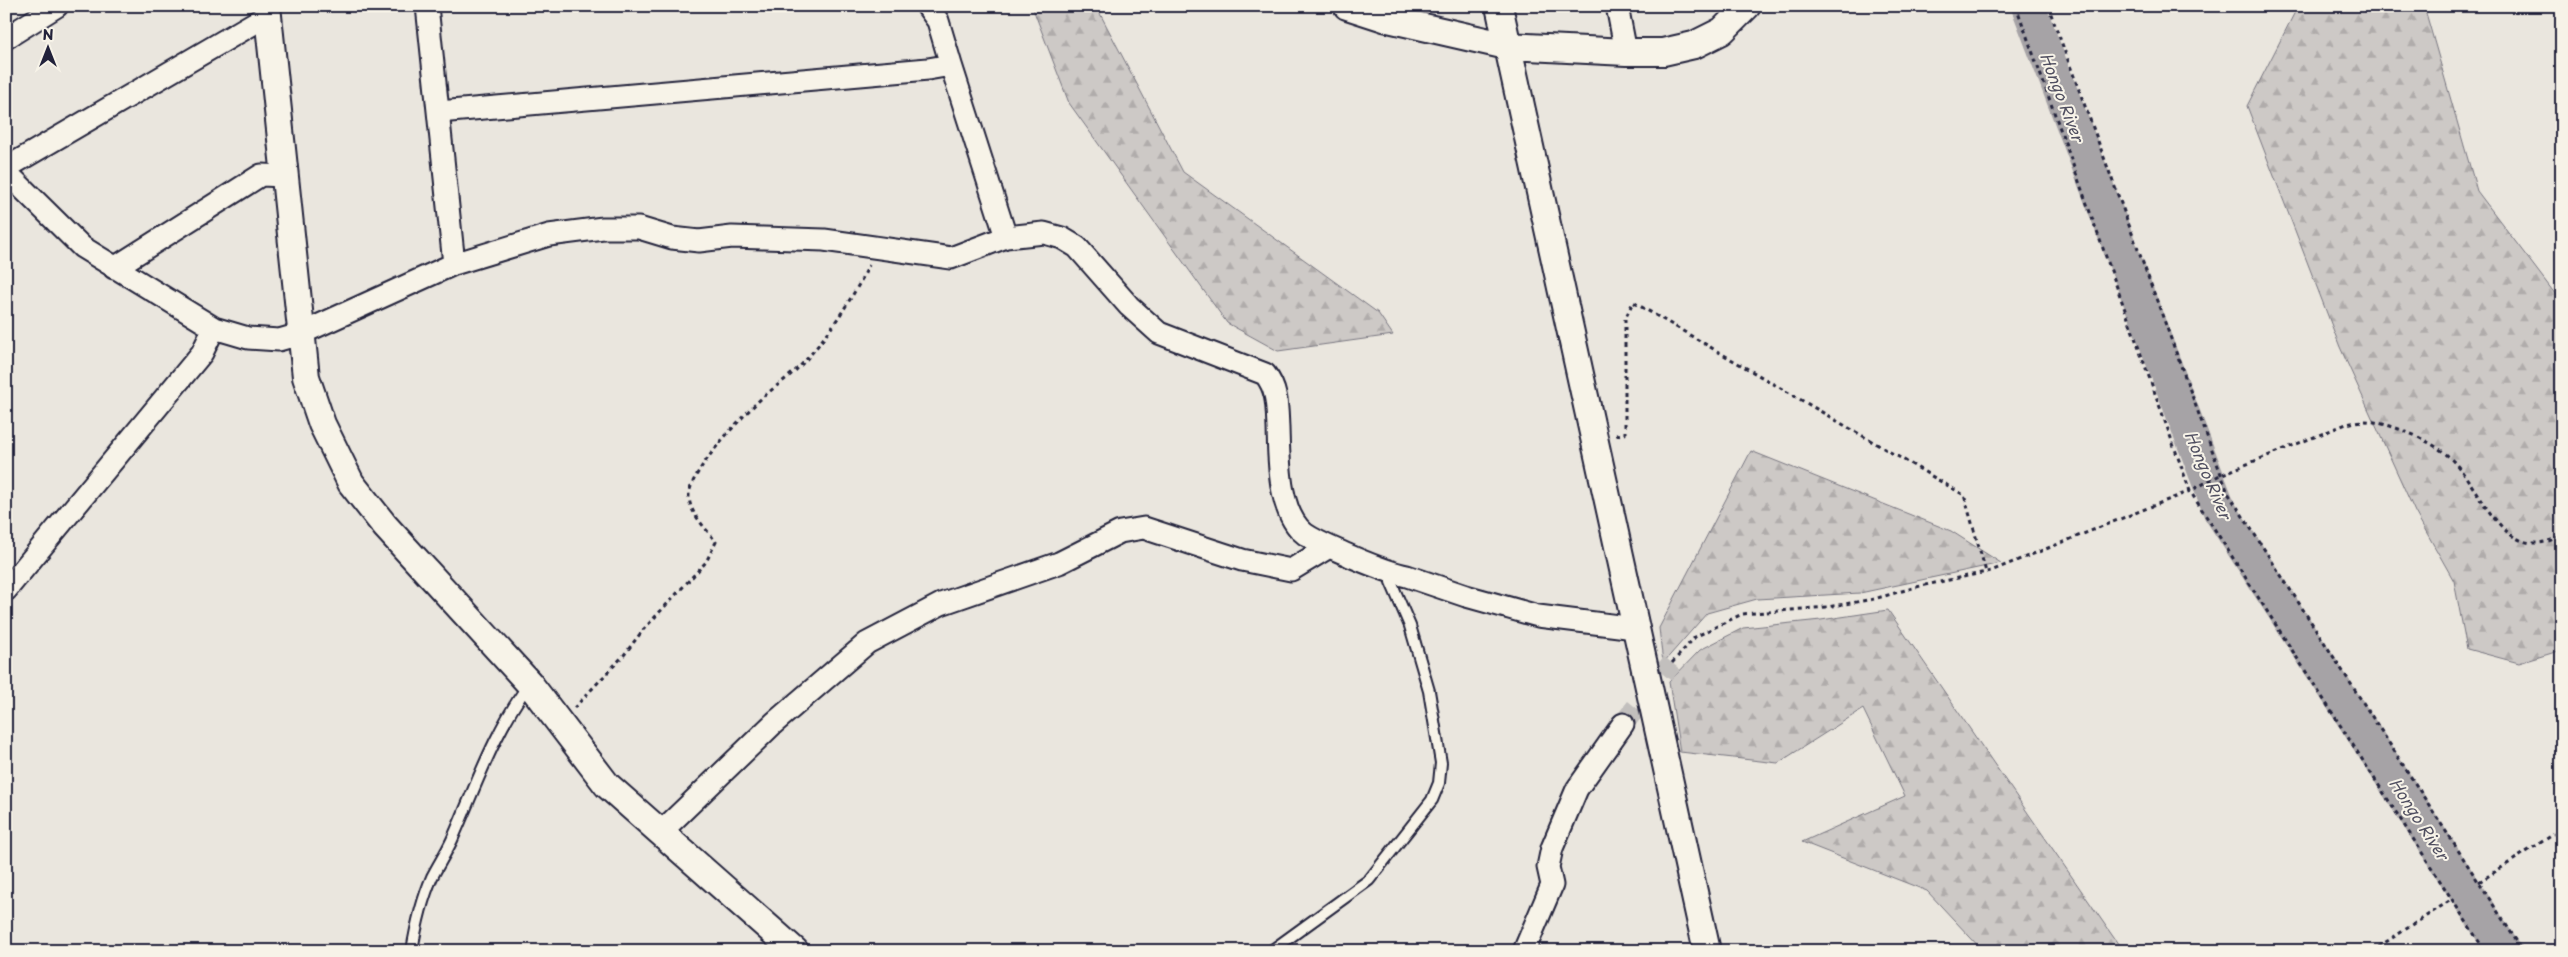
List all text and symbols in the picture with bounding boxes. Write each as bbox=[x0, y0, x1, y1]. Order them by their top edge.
north arrow bbox=[22, 22, 72, 72]
text: N bbox=[42, 24, 54, 45]
water label: Hongo River bbox=[2035, 49, 2092, 147]
water label: Hongo River bbox=[2180, 427, 2239, 525]
water label: Hongo River bbox=[2384, 773, 2457, 866]

